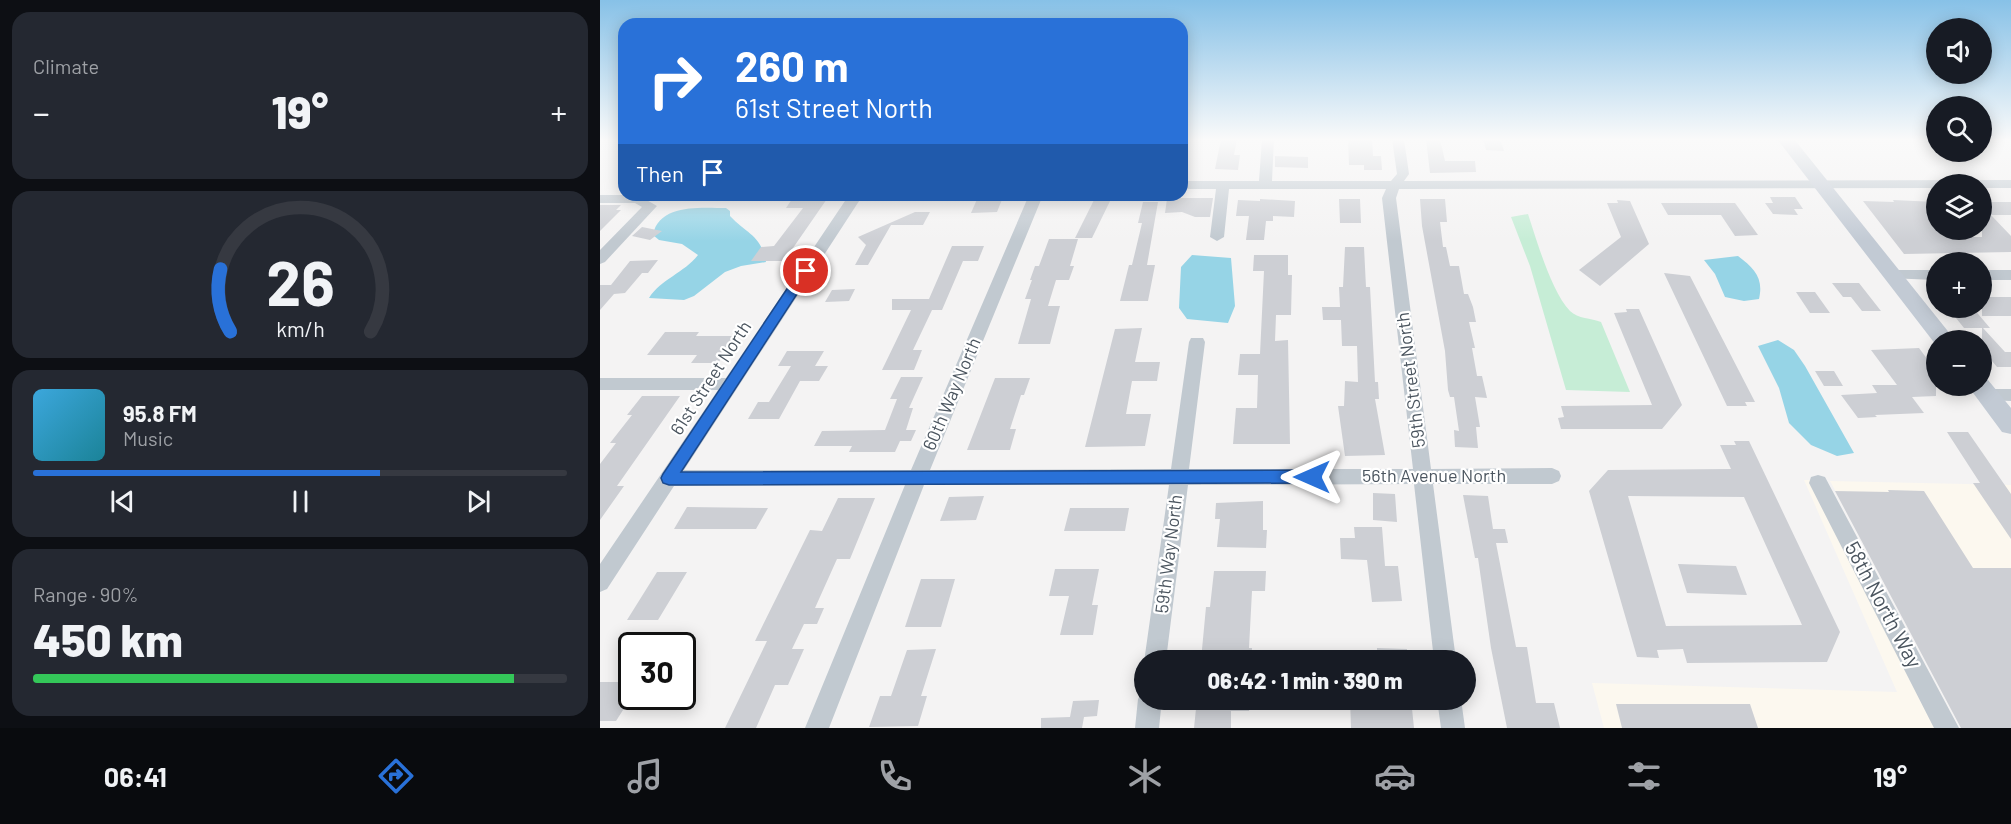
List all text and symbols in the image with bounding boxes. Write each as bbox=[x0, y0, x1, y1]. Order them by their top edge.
map controls bbox=[1926, 18, 1992, 396]
button: sound bbox=[1926, 18, 1992, 84]
text: 260 m bbox=[735, 40, 848, 90]
icon: right bbox=[636, 42, 714, 120]
text: Climate bbox=[33, 54, 99, 78]
text: 19° bbox=[272, 84, 328, 138]
text: 61st Street North bbox=[735, 91, 933, 123]
text: − bbox=[33, 92, 50, 132]
text: + bbox=[551, 92, 567, 132]
button: search bbox=[1926, 96, 1992, 162]
icon: arrive bbox=[696, 156, 729, 189]
text: Then bbox=[636, 160, 684, 186]
button: layers bbox=[1926, 174, 1992, 240]
text: 26 bbox=[266, 244, 334, 318]
pin bbox=[780, 245, 831, 296]
button: + bbox=[1926, 252, 1992, 318]
icon: arrive bbox=[789, 254, 822, 287]
street label: 59th Street North bbox=[1391, 311, 1429, 449]
text: km/h bbox=[276, 316, 324, 341]
street label: 61st Street North bbox=[665, 316, 755, 439]
button: − bbox=[1926, 330, 1992, 396]
street label: 60th Way North bbox=[917, 334, 985, 453]
text: 95.8 FM bbox=[123, 400, 197, 426]
text: Music bbox=[123, 426, 173, 450]
position arrow bbox=[1280, 445, 1344, 509]
street label: 56th Avenue North bbox=[1362, 464, 1506, 486]
icon: previous bbox=[106, 485, 139, 518]
icon: pause bbox=[284, 485, 317, 518]
icon: next bbox=[462, 485, 495, 518]
street label: 59th Way North bbox=[1150, 493, 1186, 615]
street label: 58th North Way bbox=[1841, 537, 1928, 672]
text: Range · 90% bbox=[33, 582, 138, 606]
text: 450 km bbox=[33, 612, 183, 666]
speed limit sign: 30 bbox=[618, 632, 696, 710]
text: 06:42 · 1 min · 390 m bbox=[1208, 667, 1402, 693]
icon: directions bbox=[375, 755, 417, 797]
icon: music bbox=[624, 755, 666, 797]
icon: phone bbox=[874, 755, 916, 797]
icon: climate bbox=[1124, 755, 1166, 797]
icon: car bbox=[1374, 755, 1416, 797]
icon: filters bbox=[1623, 755, 1665, 797]
text: 06:41 bbox=[104, 760, 167, 792]
text: 19° bbox=[1873, 760, 1907, 792]

